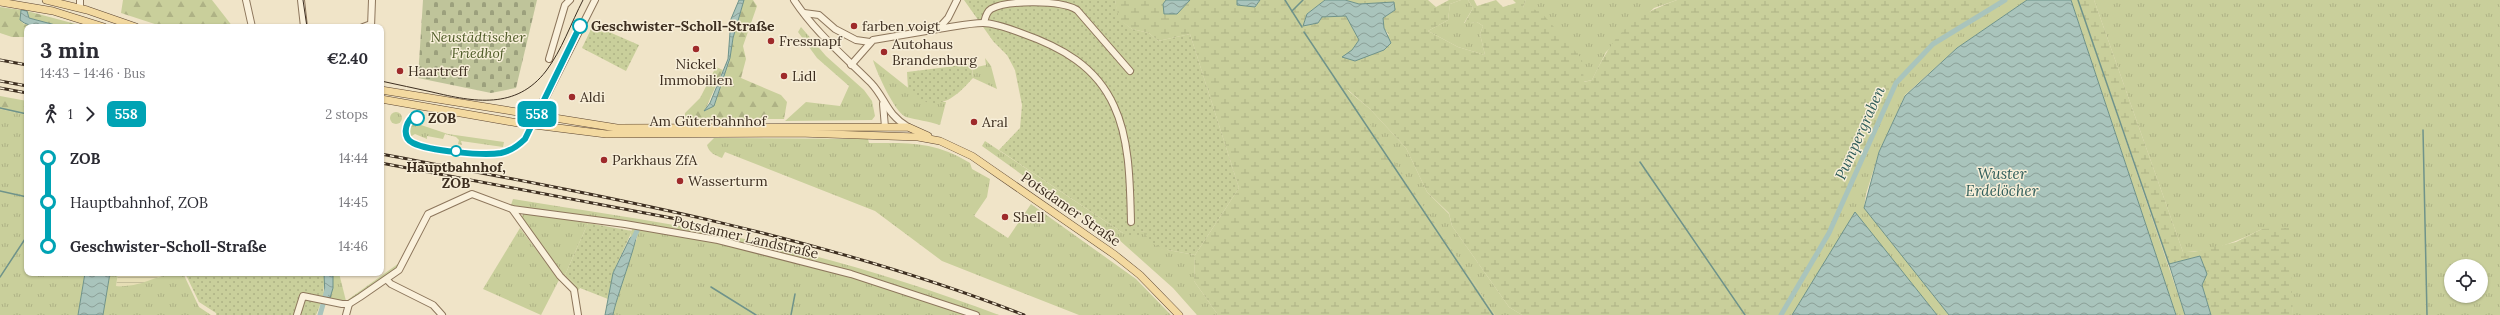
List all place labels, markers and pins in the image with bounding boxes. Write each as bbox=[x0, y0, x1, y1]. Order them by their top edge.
place label: Geschwister-Scholl-Straße bbox=[591, 17, 775, 35]
place label: farben voigt bbox=[862, 17, 941, 35]
marker: Geschwister-Scholl-Straße bbox=[572, 18, 588, 34]
marker: farben voigt bbox=[849, 21, 859, 31]
place label: Fressnapf bbox=[779, 32, 843, 50]
place label: Autohaus Brandenburg bbox=[891, 35, 977, 69]
marker: Fressnapf bbox=[766, 36, 776, 46]
marker: Nickel Immobilien bbox=[691, 44, 701, 54]
marker: Autohaus Brandenburg bbox=[879, 47, 889, 57]
place label: Nickel Immobilien bbox=[659, 55, 733, 89]
place label: Haartreff bbox=[408, 62, 469, 80]
marker: Haartreff bbox=[395, 66, 405, 76]
place label: Lidl bbox=[792, 67, 816, 85]
marker: Lidl bbox=[779, 71, 789, 81]
place label: Aldi bbox=[579, 88, 605, 106]
marker: Aldi bbox=[567, 92, 577, 102]
place label: ZOB bbox=[428, 109, 456, 127]
marker: ZOB bbox=[409, 110, 425, 126]
place label: Aral bbox=[981, 113, 1008, 131]
marker: Aral bbox=[969, 117, 979, 127]
marker: Hauptbahnhof, ZOB bbox=[450, 145, 462, 157]
place label: Parkhaus ZfA bbox=[612, 151, 697, 169]
marker: Parkhaus ZfA bbox=[599, 155, 609, 165]
place label: Hauptbahnhof, ZOB bbox=[406, 158, 506, 192]
place label: Wasserturm bbox=[688, 172, 768, 190]
marker: Wasserturm bbox=[675, 176, 685, 186]
place label: Shell bbox=[1013, 208, 1045, 226]
marker: Shell bbox=[1000, 212, 1010, 222]

